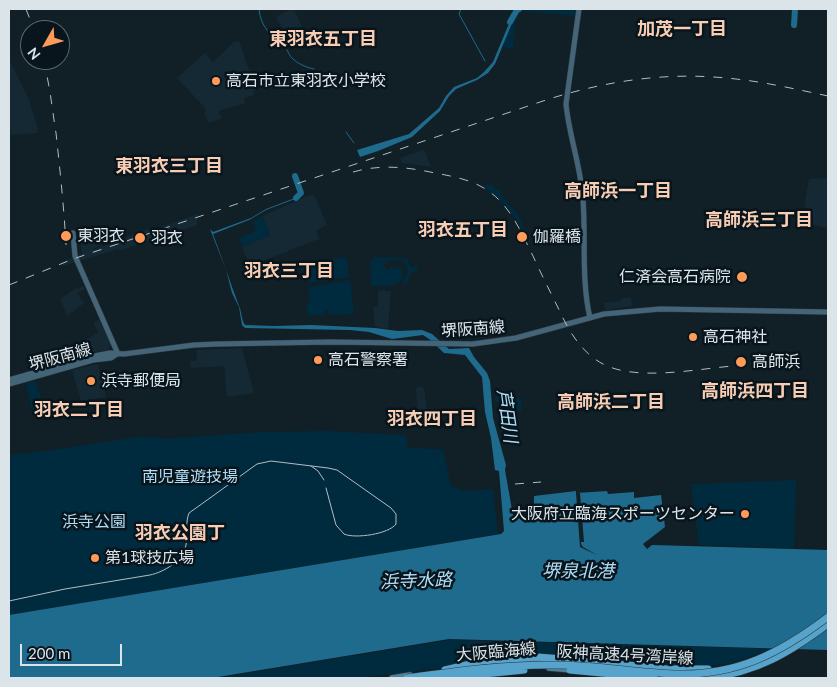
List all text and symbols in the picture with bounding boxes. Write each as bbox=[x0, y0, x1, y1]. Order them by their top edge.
district label: 加茂一丁目 bbox=[637, 18, 727, 40]
north arrow bbox=[20, 20, 70, 70]
district label: 東羽衣五丁目 bbox=[269, 28, 377, 50]
text: N bbox=[24, 44, 44, 63]
place label: 高石市立東羽衣小学校 bbox=[226, 71, 386, 91]
marker: 高石市立東羽衣小学校 bbox=[210, 75, 222, 87]
district label: 東羽衣三丁目 bbox=[115, 155, 223, 177]
district label: 高師浜一丁目 bbox=[564, 180, 672, 202]
district label: 高師浜三丁目 bbox=[705, 209, 813, 231]
district label: 羽衣五丁目 bbox=[418, 219, 508, 241]
place label: 東羽衣 bbox=[77, 226, 125, 246]
place label: 伽羅橋 bbox=[533, 227, 581, 247]
place label: 羽衣 bbox=[151, 228, 183, 248]
marker: 東羽衣 bbox=[59, 229, 73, 243]
marker: 伽羅橋 bbox=[515, 230, 529, 244]
marker: 羽衣 bbox=[133, 231, 147, 245]
district label: 羽衣三丁目 bbox=[244, 260, 334, 282]
place label: 仁済会高石病院 bbox=[619, 267, 731, 287]
marker: 仁済会高石病院 bbox=[735, 270, 749, 284]
street label: 堺阪南線 bbox=[440, 317, 506, 341]
place label: 高石神社 bbox=[703, 327, 767, 347]
marker: 高石神社 bbox=[687, 331, 699, 343]
street label: 堺阪南線 bbox=[27, 339, 93, 375]
place label: 高石警察署 bbox=[328, 350, 408, 370]
place label: 高師浜 bbox=[752, 352, 800, 372]
marker: 高石警察署 bbox=[312, 354, 324, 366]
marker: 高師浜 bbox=[734, 355, 748, 369]
place label: 浜寺郵便局 bbox=[101, 371, 181, 391]
marker: 浜寺郵便局 bbox=[85, 375, 97, 387]
district label: 高師浜四丁目 bbox=[701, 380, 809, 402]
water label: 芦田川 bbox=[493, 388, 521, 444]
district label: 高師浜二丁目 bbox=[557, 391, 665, 413]
district label: 羽衣二丁目 bbox=[34, 399, 124, 421]
district label: 羽衣四丁目 bbox=[387, 408, 477, 430]
park label: 南児童遊技場 bbox=[142, 467, 238, 487]
place label: 大阪府立臨海スポーツセンター bbox=[511, 504, 735, 524]
marker: 大阪府立臨海スポーツセンター bbox=[739, 508, 751, 520]
park label: 浜寺公園 bbox=[62, 512, 126, 532]
district label: 羽衣公園丁 bbox=[135, 522, 225, 544]
place label: 第1球技広場 bbox=[105, 548, 194, 568]
marker: 第1球技広場 bbox=[89, 552, 101, 564]
water label: 堺泉北港 bbox=[542, 560, 614, 582]
water label: 浜寺水路 bbox=[380, 569, 452, 593]
scale bar bbox=[22, 634, 125, 666]
street label: 大阪臨海線 bbox=[455, 639, 537, 665]
street label: 阪神高速4号湾岸線 bbox=[556, 642, 694, 668]
text: 200 m bbox=[28, 644, 70, 662]

